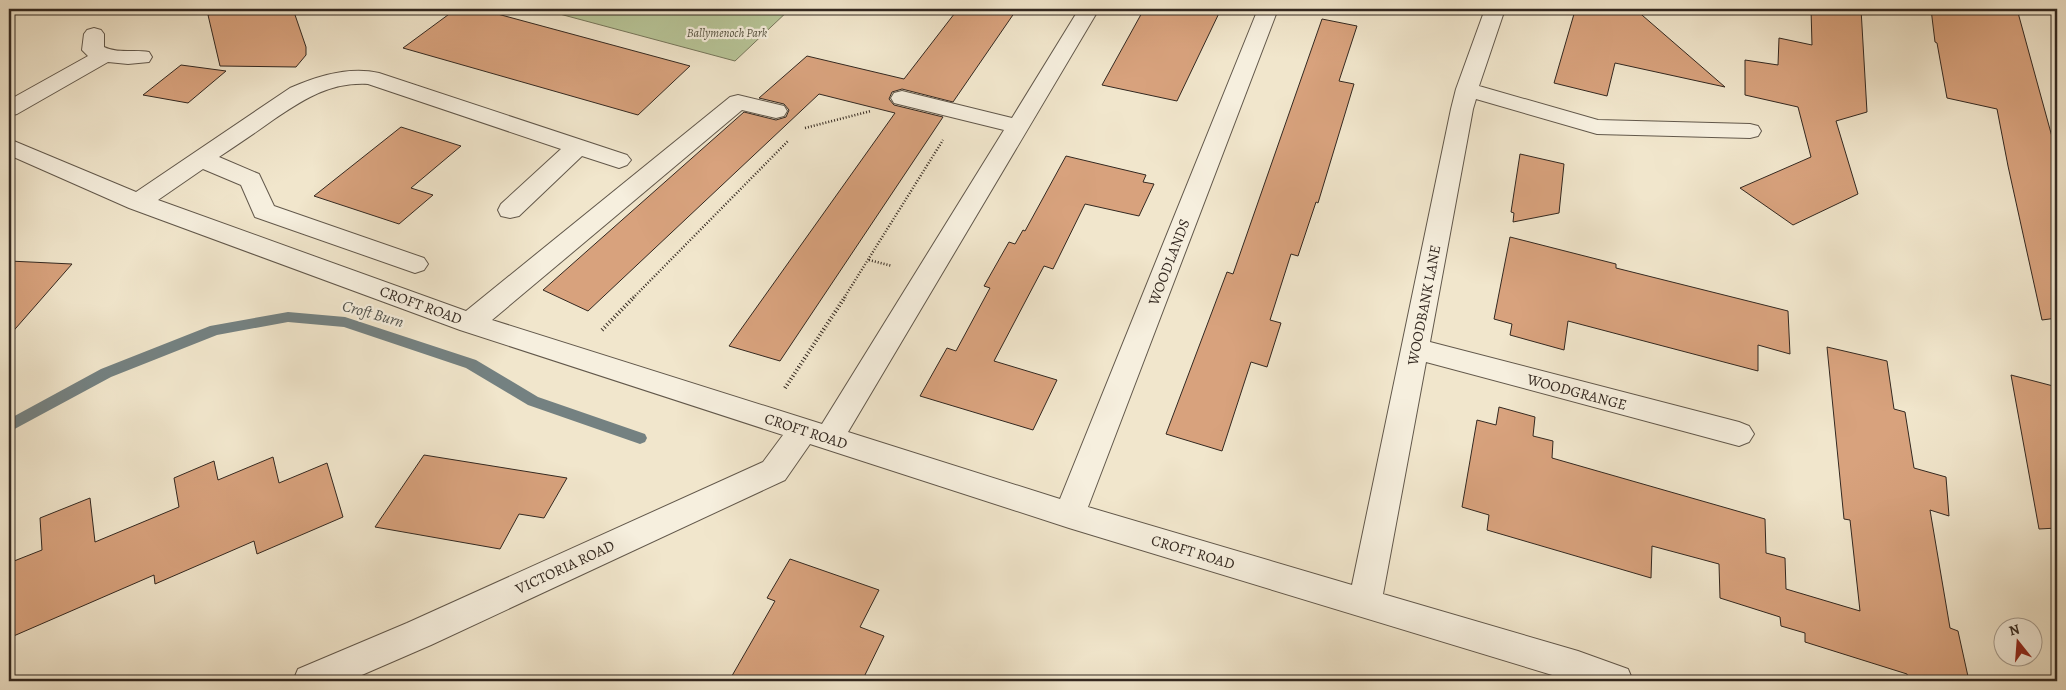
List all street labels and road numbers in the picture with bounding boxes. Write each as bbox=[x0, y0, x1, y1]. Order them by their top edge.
street label: WOODLANDS bbox=[1143, 216, 1195, 309]
street label: WOODBANK LANE bbox=[1402, 243, 1445, 368]
street label: CROFT ROAD bbox=[377, 281, 465, 329]
street label: WOODGRANGE bbox=[1524, 369, 1629, 415]
street label: CROFT ROAD bbox=[762, 408, 850, 454]
street label: CROFT ROAD bbox=[1149, 530, 1237, 574]
street label: VICTORIA ROAD bbox=[511, 535, 618, 599]

